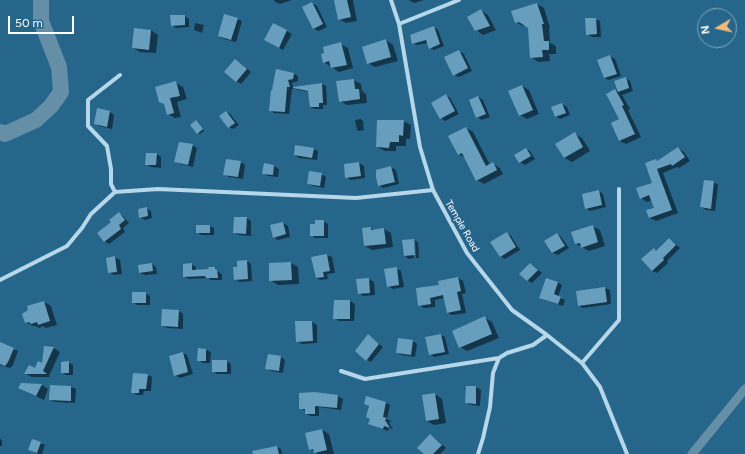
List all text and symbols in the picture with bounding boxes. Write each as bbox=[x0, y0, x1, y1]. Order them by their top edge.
scale bar bbox=[10, 8, 76, 34]
north arrow bbox=[697, 8, 737, 48]
text: 50 m bbox=[15, 16, 43, 30]
text: N bbox=[699, 25, 713, 35]
street label: Temple Road bbox=[442, 198, 482, 254]

